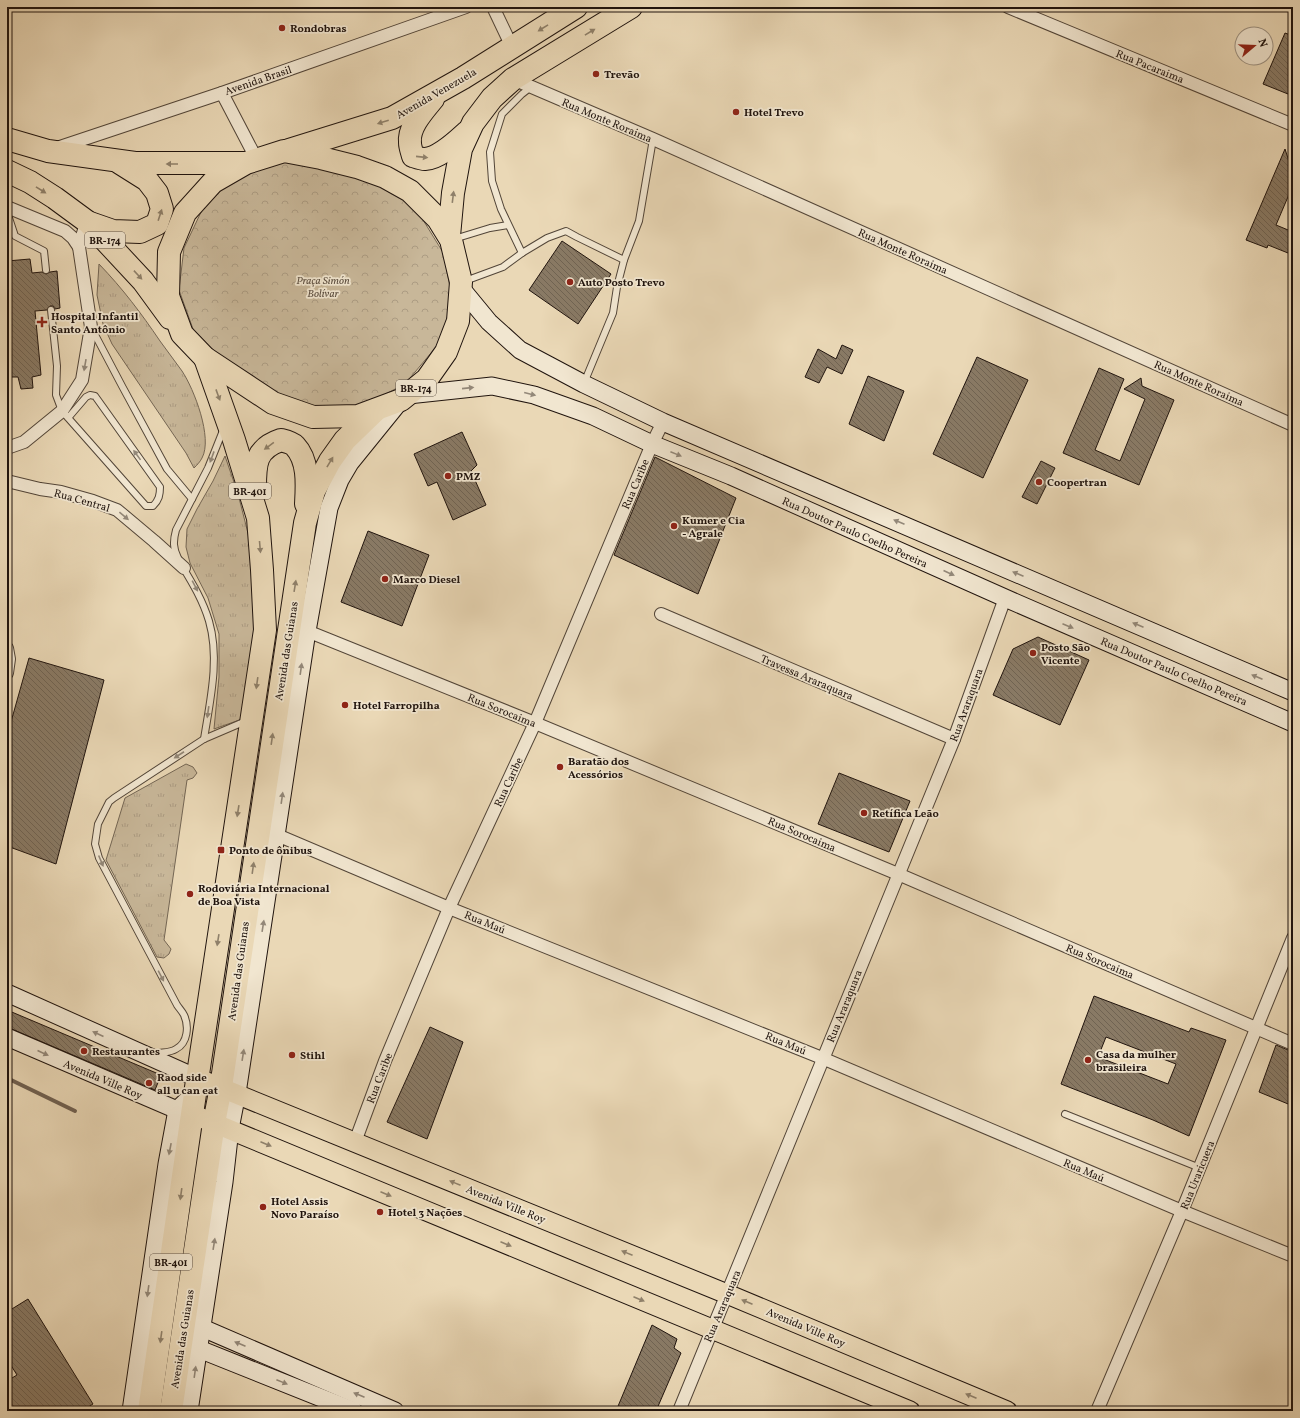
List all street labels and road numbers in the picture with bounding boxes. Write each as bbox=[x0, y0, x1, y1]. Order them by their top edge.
street label: Rua Pacaraima bbox=[1113, 47, 1186, 88]
street label: Avenida Brasil bbox=[223, 63, 294, 100]
street label: Avenida Venezuela bbox=[394, 65, 480, 123]
street label: Rua Monte Roraima bbox=[559, 96, 654, 147]
street label: Rua Monte Roraima bbox=[855, 226, 950, 279]
road number: BR-174 bbox=[85, 232, 125, 248]
street label: Rua Monte Roraima bbox=[1151, 358, 1246, 411]
road number: BR-174 bbox=[396, 380, 436, 396]
street label: Rua Caribe bbox=[619, 457, 654, 512]
road number: BR-401 bbox=[229, 483, 271, 499]
street label: Rua Central bbox=[52, 486, 111, 517]
street label: Rua Doutor Paulo Coelho Pereira bbox=[779, 494, 930, 573]
street label: Avenida das Guianas bbox=[272, 600, 303, 702]
street label: Rua Doutor Paulo Coelho Pereira bbox=[1098, 635, 1250, 710]
street label: Travessa Araraquara bbox=[758, 652, 856, 705]
street label: Rua Araraquara bbox=[947, 666, 988, 744]
street label: Rua Sorocaima bbox=[465, 691, 538, 732]
street label: Rua Caribe bbox=[491, 755, 527, 810]
street label: Rua Sorocaima bbox=[765, 814, 838, 857]
street label: Rua Maú bbox=[462, 908, 507, 938]
street label: Avenida das Guianas bbox=[225, 920, 254, 1022]
street label: Rua Sorocaima bbox=[1063, 941, 1136, 984]
street label: Rua Araraquara bbox=[824, 968, 867, 1045]
street label: Rua Maú bbox=[763, 1029, 808, 1059]
street label: Rua Caribe bbox=[364, 1051, 397, 1106]
street label: Avenida Ville Roy bbox=[60, 1057, 144, 1104]
street label: Rua Uraricuera bbox=[1178, 1138, 1219, 1212]
street label: Rua Maú bbox=[1061, 1156, 1106, 1187]
street label: Avenida Ville Roy bbox=[463, 1183, 548, 1228]
road number: BR-401 bbox=[150, 1254, 192, 1270]
street label: Rua Araraquara bbox=[701, 1268, 746, 1345]
street label: Avenida das Guianas bbox=[168, 1288, 199, 1390]
street label: Avenida Ville Roy bbox=[763, 1305, 847, 1352]

